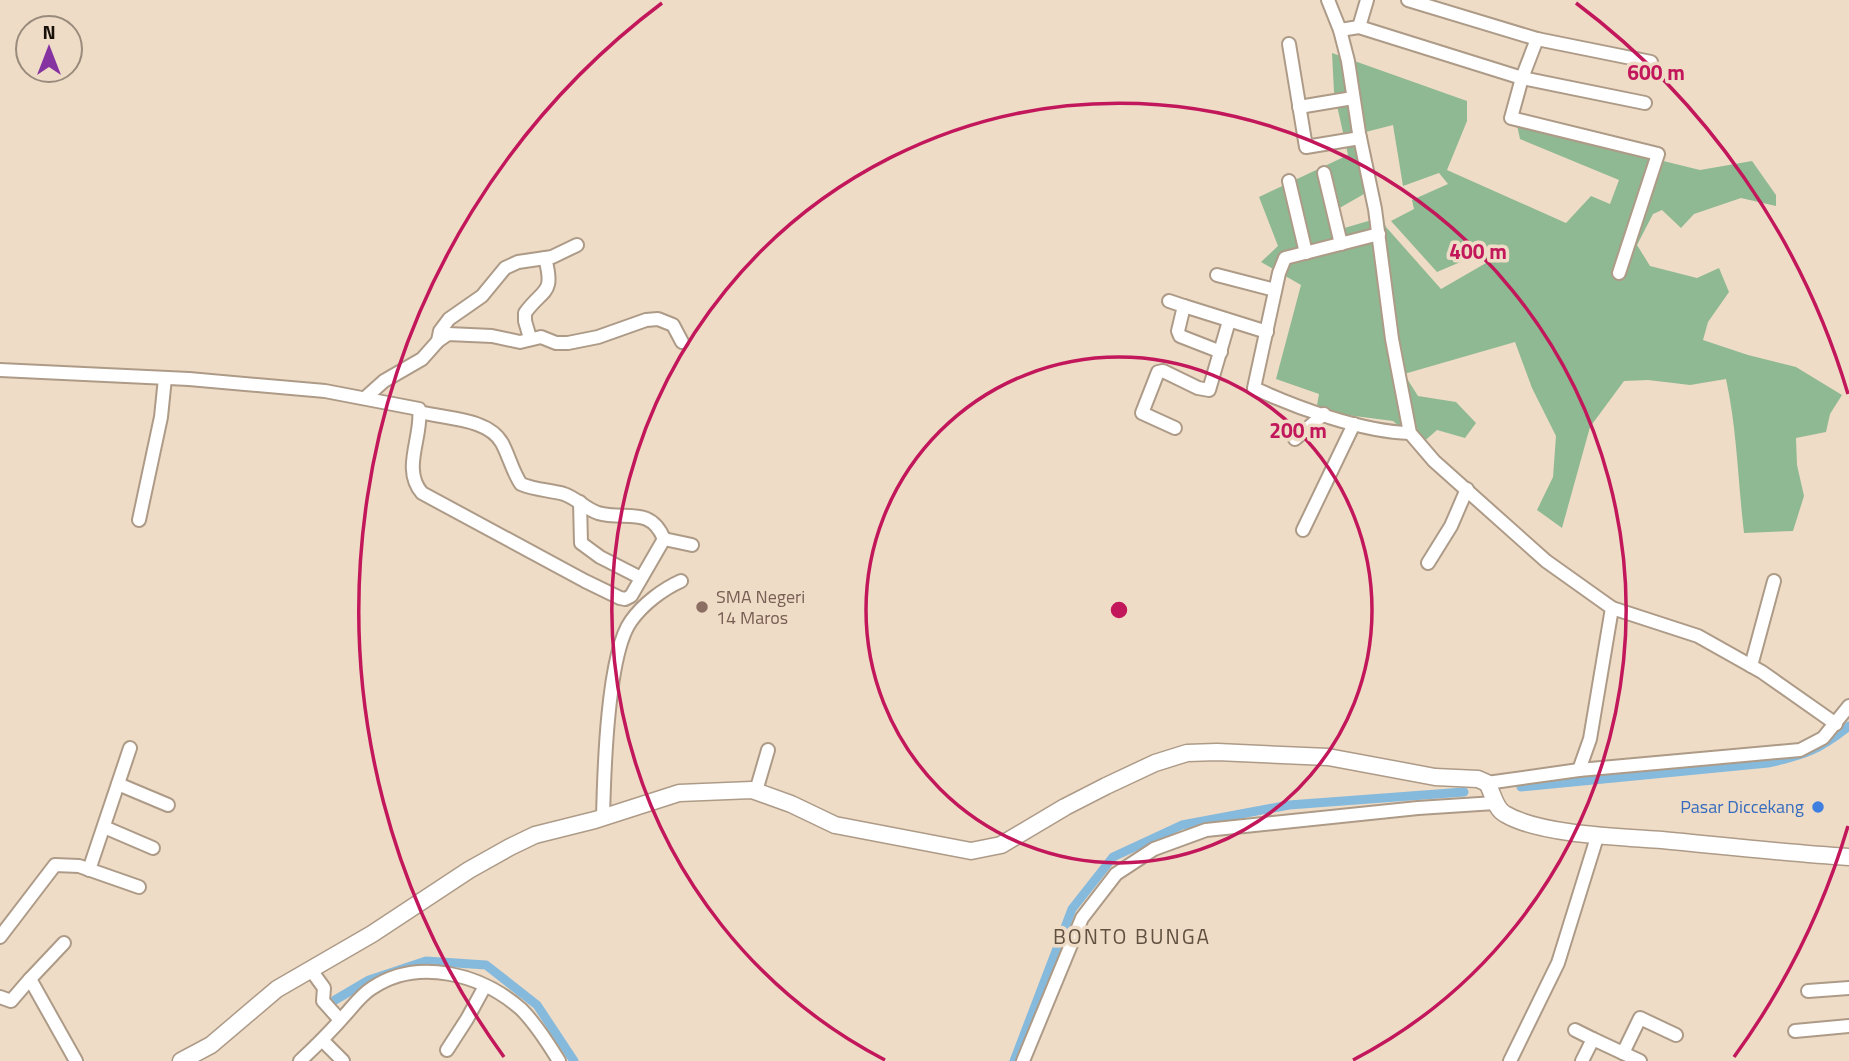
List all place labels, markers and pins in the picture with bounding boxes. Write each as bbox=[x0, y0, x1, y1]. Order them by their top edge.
place label: SMA Negeri 14 Maros bbox=[716, 583, 805, 631]
centre of rings bbox=[1107, 598, 1131, 622]
marker: SMA Negeri 14 Maros bbox=[694, 599, 710, 615]
place label: Pasar Diccekang bbox=[1680, 793, 1804, 820]
marker: Pasar Diccekang bbox=[1810, 799, 1826, 815]

